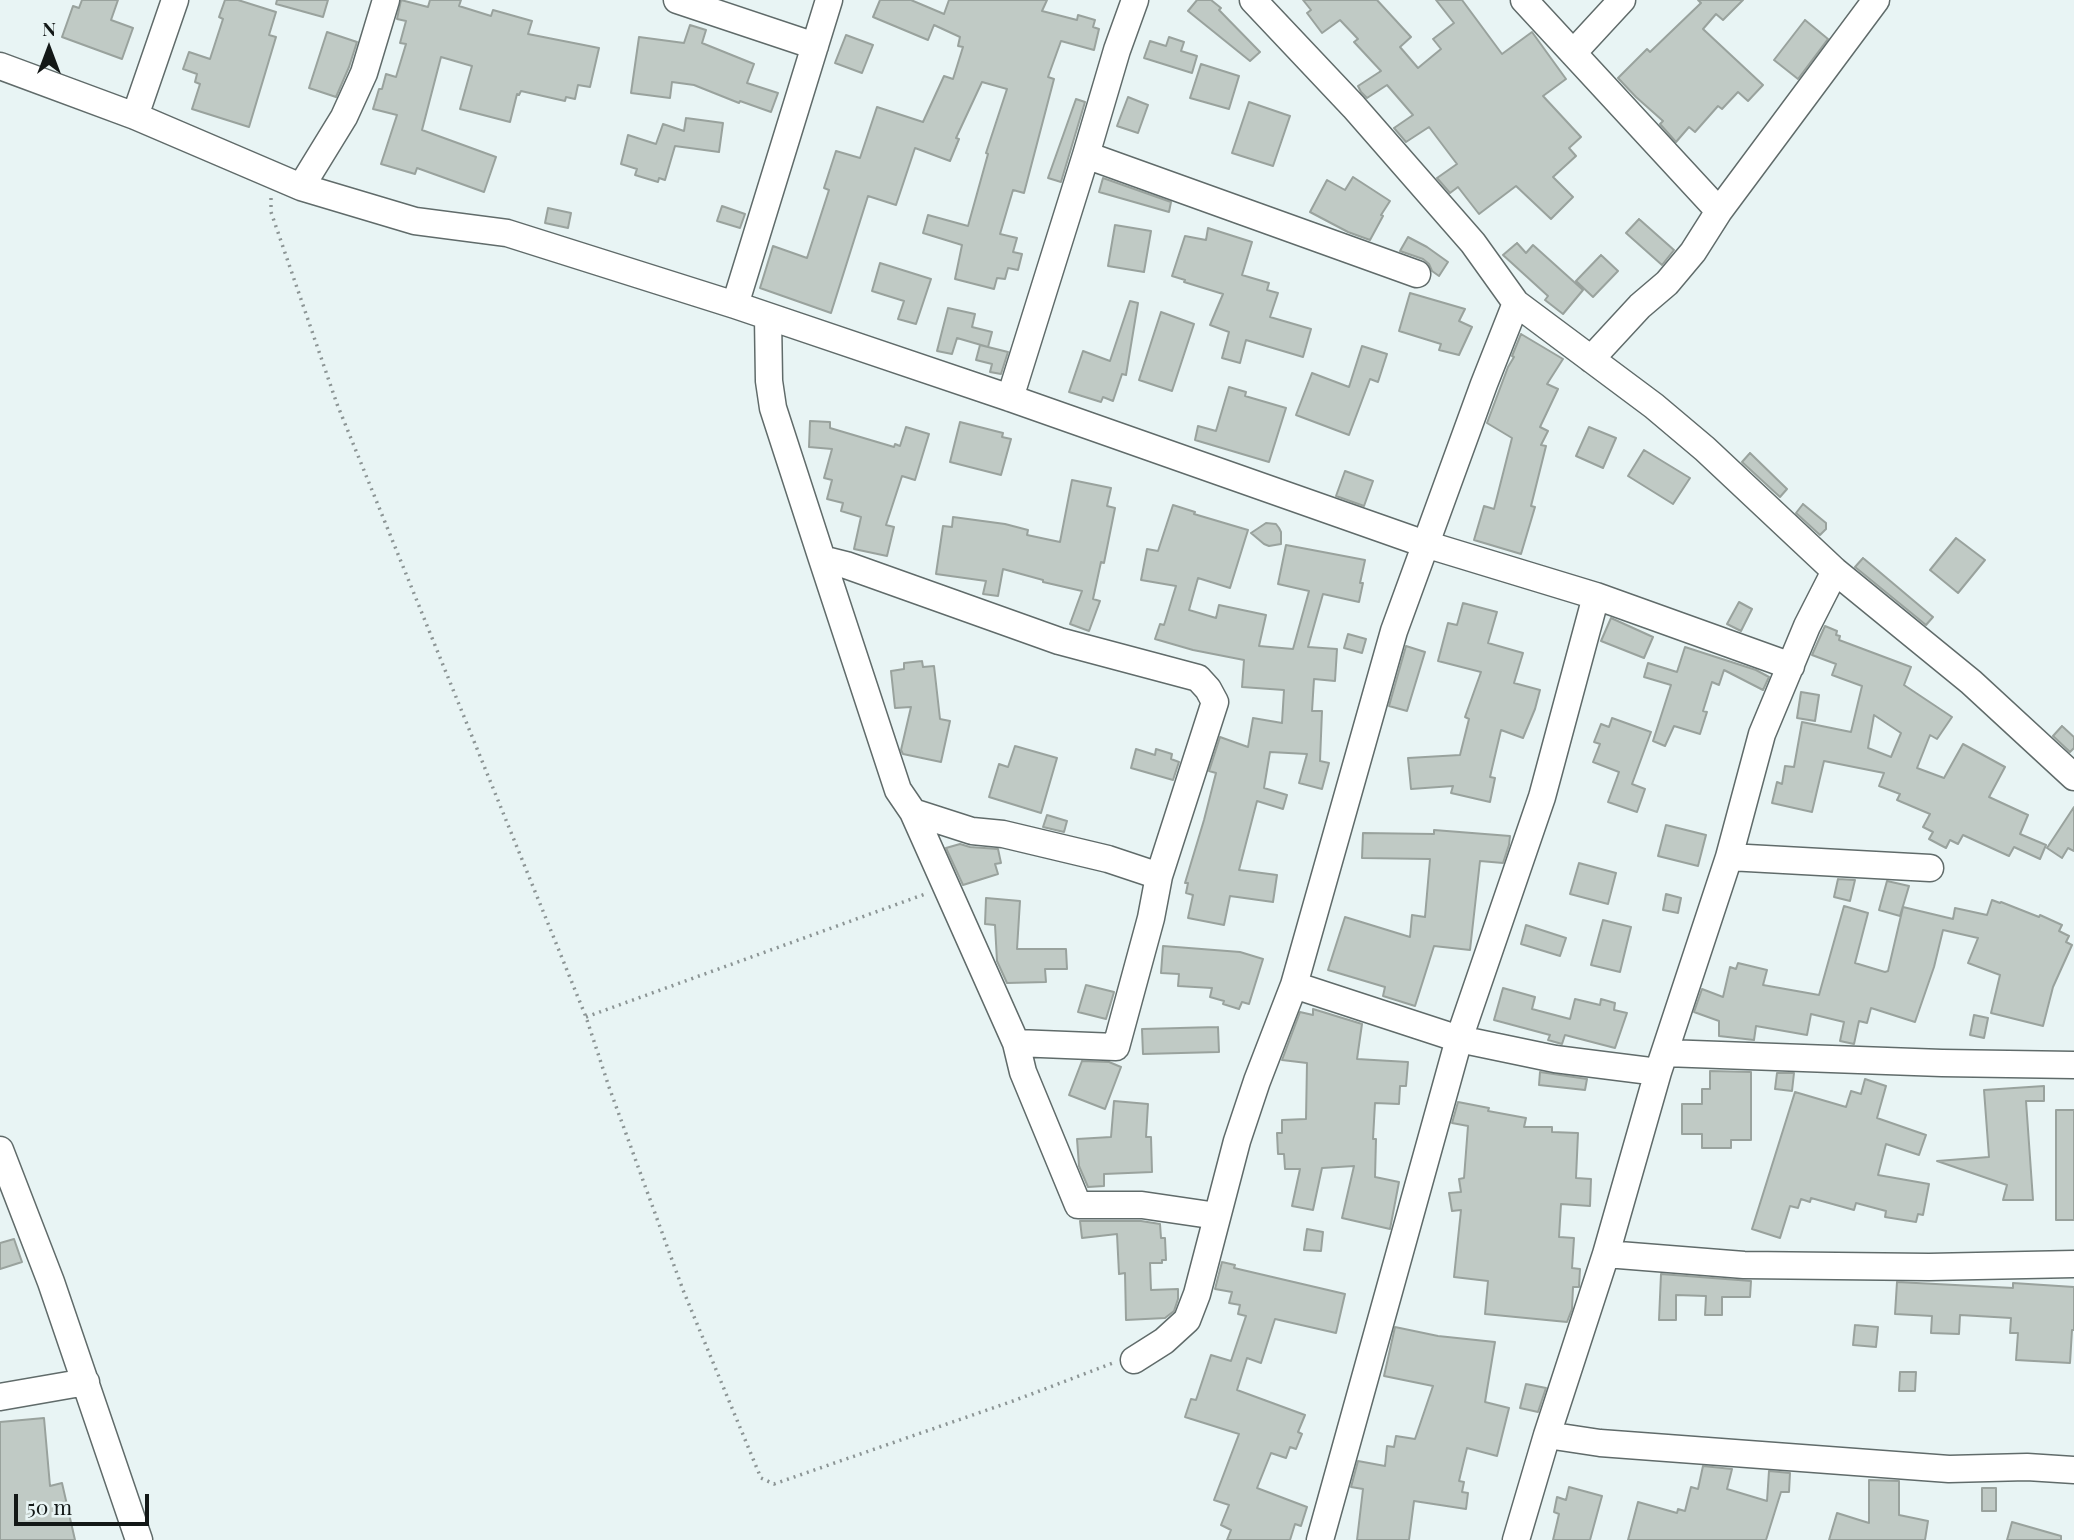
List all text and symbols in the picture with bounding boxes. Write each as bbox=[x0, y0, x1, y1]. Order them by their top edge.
north arrow bbox=[14, 14, 84, 84]
text: N bbox=[42, 15, 56, 41]
scale bar bbox=[18, 1480, 152, 1524]
text: 50 m bbox=[27, 1492, 72, 1520]

